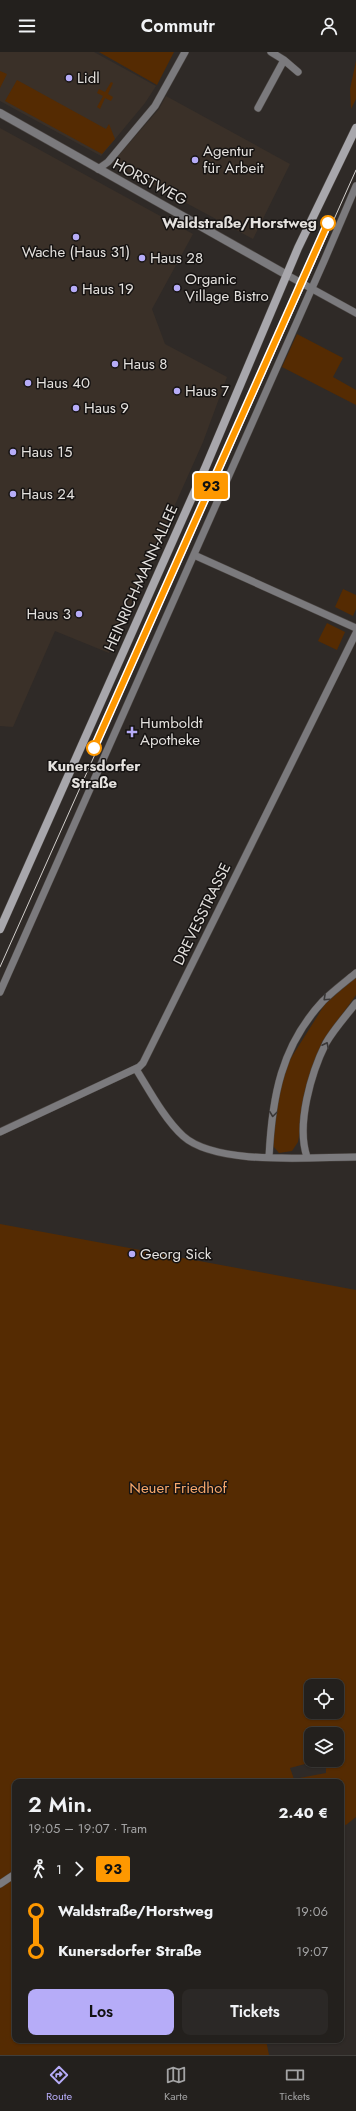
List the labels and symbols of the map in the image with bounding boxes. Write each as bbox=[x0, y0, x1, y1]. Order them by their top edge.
place label: Lidl bbox=[77, 67, 100, 89]
marker: Lidl bbox=[64, 73, 74, 83]
place label: Agentur für Arbeit bbox=[203, 140, 264, 179]
street label: HORSTWEG bbox=[109, 153, 191, 211]
marker: Agentur für Arbeit bbox=[190, 155, 200, 165]
place label: Waldstraße/Horstweg bbox=[162, 212, 317, 234]
marker: Waldstraße/Horstweg bbox=[320, 215, 336, 231]
marker: Wache (Haus 31) bbox=[71, 232, 81, 242]
place label: Wache (Haus 31) bbox=[22, 241, 130, 263]
place label: Haus 28 bbox=[150, 247, 203, 269]
marker: Haus 28 bbox=[137, 253, 147, 263]
place label: Organic Village Bistro bbox=[185, 268, 269, 307]
place label: Haus 19 bbox=[82, 278, 134, 300]
marker: Organic Village Bistro bbox=[172, 283, 182, 293]
marker: Haus 19 bbox=[69, 284, 79, 294]
place label: Haus 8 bbox=[123, 353, 168, 375]
marker: Haus 8 bbox=[110, 359, 120, 369]
place label: Haus 40 bbox=[36, 372, 90, 394]
marker: Haus 40 bbox=[23, 378, 33, 388]
place label: Haus 7 bbox=[185, 380, 229, 402]
marker: Haus 7 bbox=[172, 386, 182, 396]
place label: Haus 9 bbox=[84, 397, 129, 419]
marker: Haus 9 bbox=[71, 403, 81, 413]
place label: Haus 15 bbox=[21, 441, 73, 463]
marker: Haus 15 bbox=[8, 447, 18, 457]
line badge: 93 bbox=[193, 473, 229, 499]
place label: Haus 24 bbox=[21, 483, 75, 505]
marker: Haus 24 bbox=[8, 489, 18, 499]
street label: HEINRICH-MANN-ALLEE bbox=[99, 501, 183, 655]
place label: Haus 3 bbox=[26, 603, 71, 625]
marker: Haus 3 bbox=[74, 609, 84, 619]
place label: Humboldt Apotheke bbox=[140, 712, 203, 751]
marker: Humboldt Apotheke bbox=[127, 727, 137, 737]
marker: Kunersdorfer Straße bbox=[86, 740, 102, 756]
place label: Kunersdorfer Straße bbox=[47, 755, 141, 794]
street label: DREVESSTRASSE bbox=[168, 859, 236, 969]
one-way arrow bbox=[324, 994, 331, 1001]
one-way arrow bbox=[321, 1042, 329, 1050]
one-way arrow bbox=[269, 1110, 278, 1117]
place label: Georg Sick bbox=[140, 1243, 212, 1265]
marker: Georg Sick bbox=[127, 1249, 137, 1259]
park label: Neuer Friedhof bbox=[129, 1477, 227, 1499]

